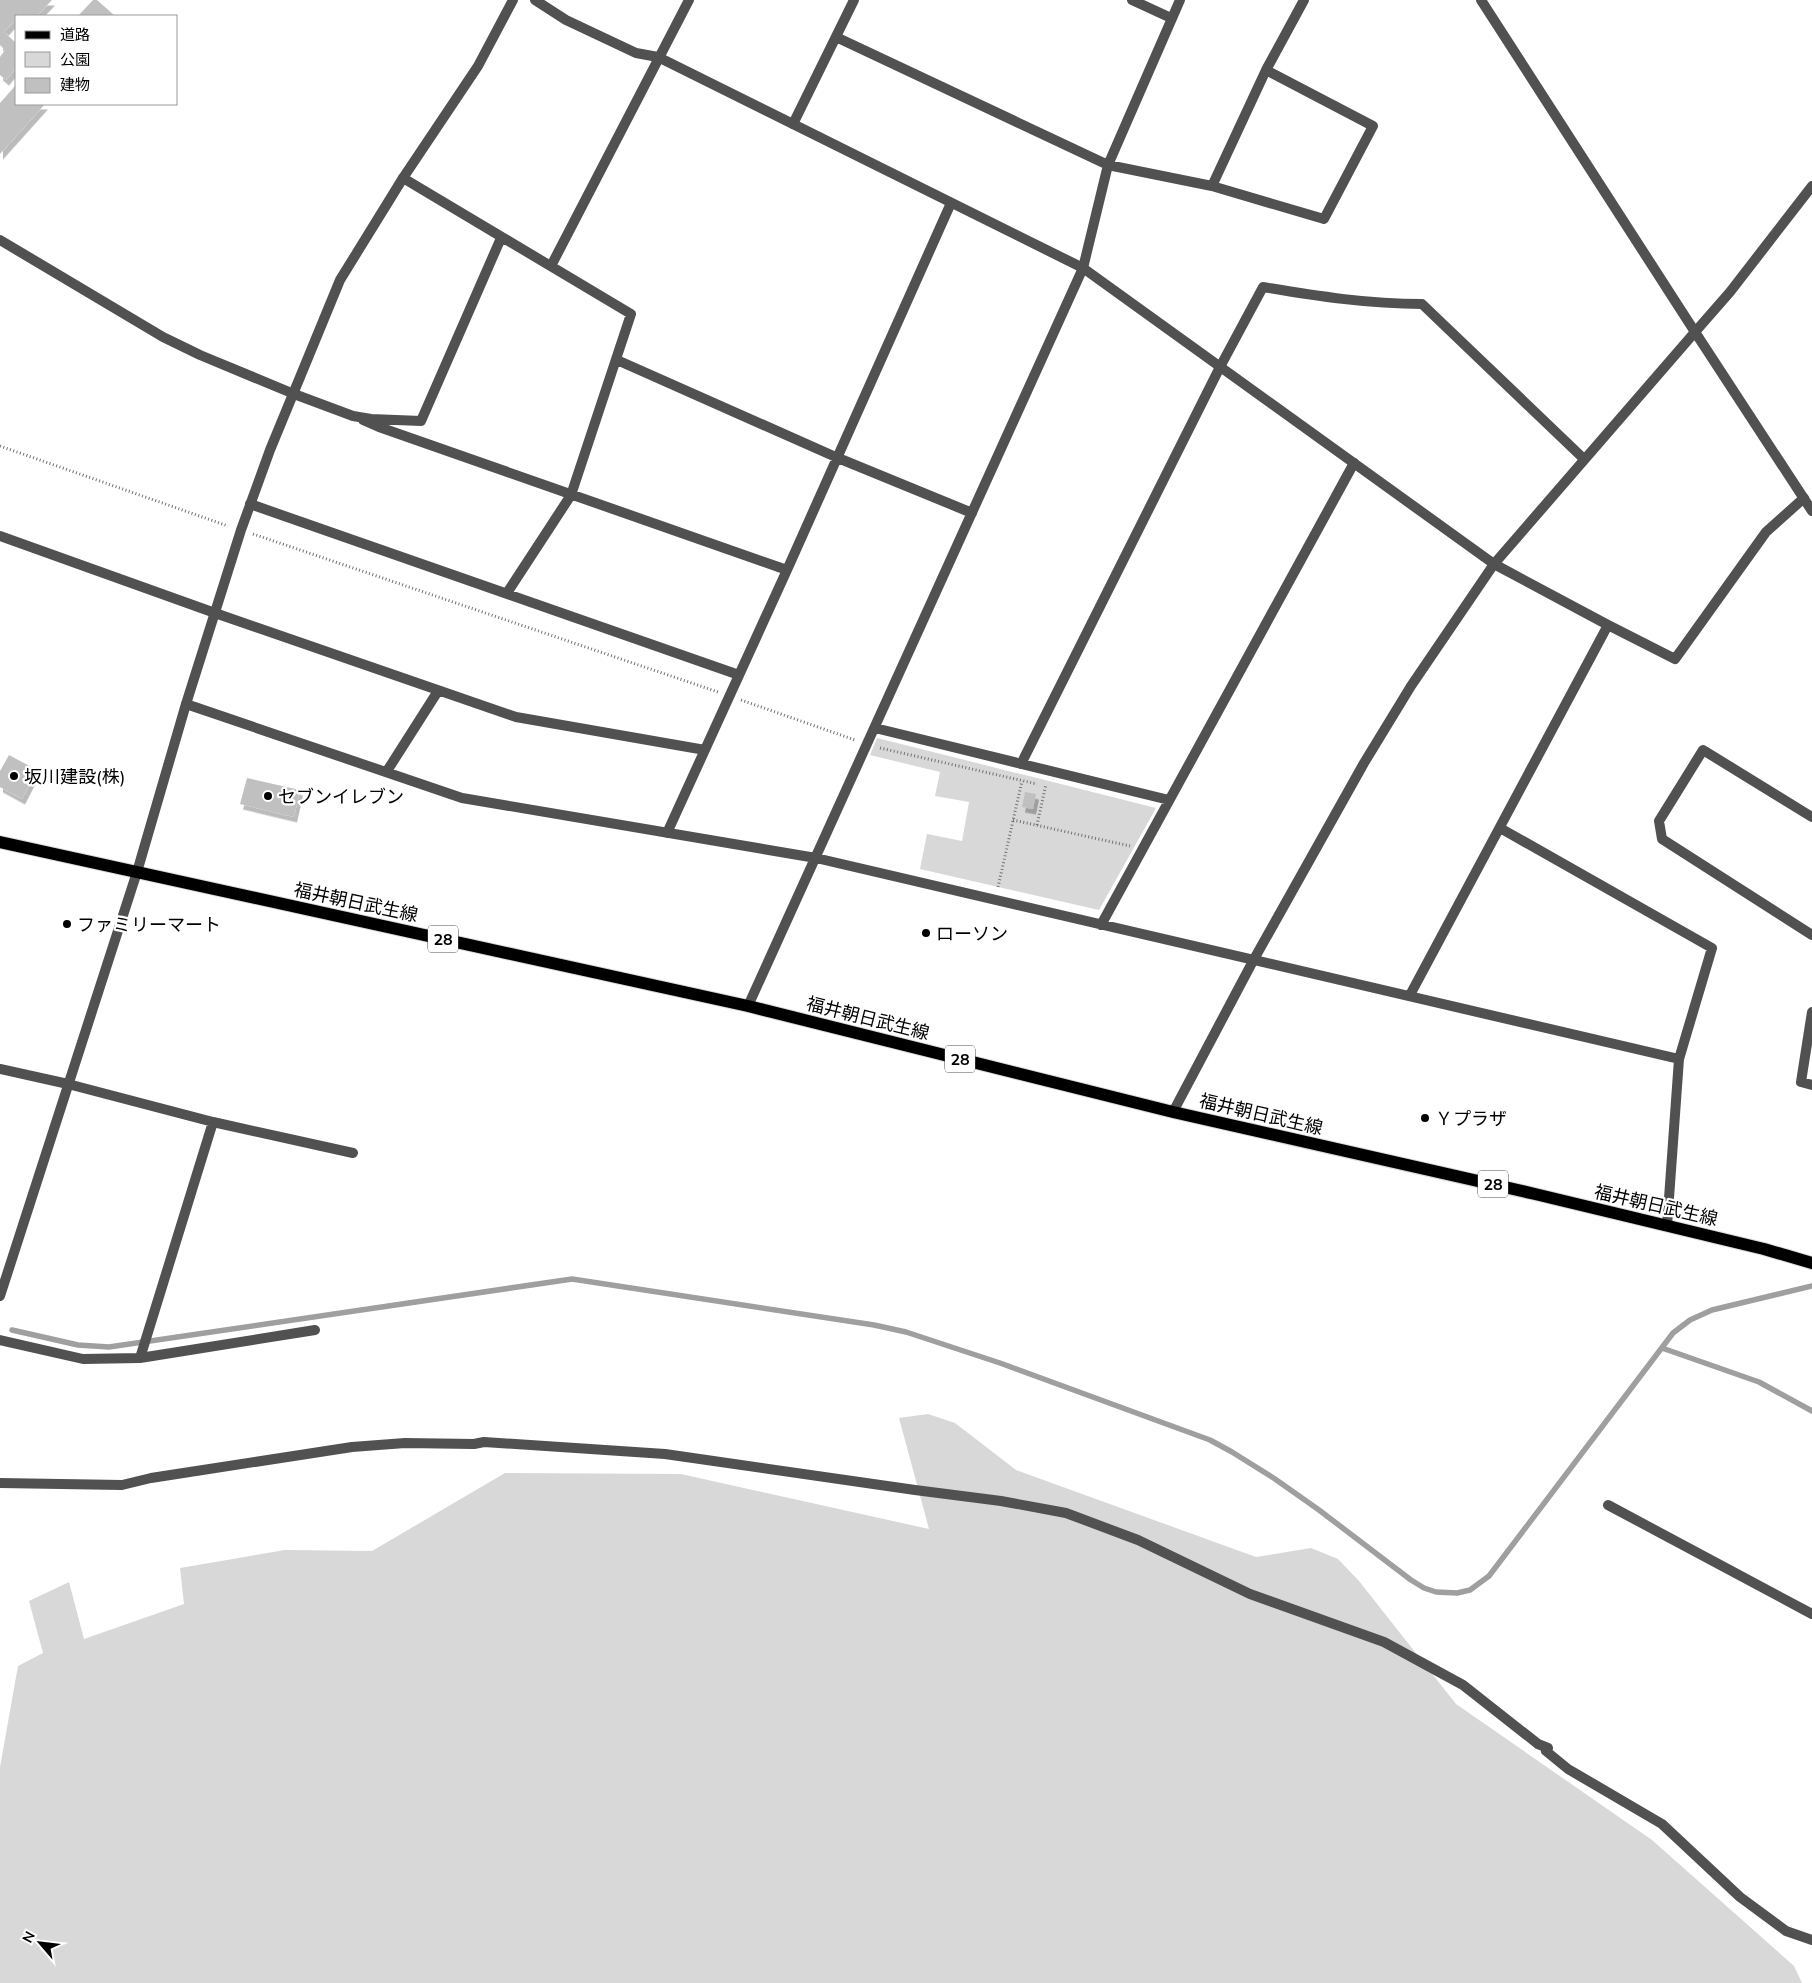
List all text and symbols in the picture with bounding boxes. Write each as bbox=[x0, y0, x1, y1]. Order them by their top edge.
legend bbox=[15, 15, 178, 105]
text: 道路 bbox=[60, 25, 90, 44]
text: 公園 bbox=[60, 50, 90, 69]
text: 建物 bbox=[60, 75, 90, 94]
place label: 坂川建設(株) bbox=[24, 765, 125, 788]
marker: 坂川建設(株) bbox=[8, 770, 20, 782]
place label: セブンイレブン bbox=[278, 785, 404, 808]
marker: セブンイレブン bbox=[262, 790, 274, 802]
street label: 福井朝日武生線 bbox=[292, 878, 420, 926]
place label: ファミリーマート bbox=[77, 913, 221, 936]
marker: ファミリーマート bbox=[61, 918, 73, 930]
place label: ローソン bbox=[936, 922, 1008, 945]
road number: 28 bbox=[428, 926, 458, 952]
marker: ローソン bbox=[920, 927, 932, 939]
street label: 福井朝日武生線 bbox=[804, 992, 932, 1044]
road number: 28 bbox=[945, 1046, 975, 1072]
street label: 福井朝日武生線 bbox=[1197, 1089, 1325, 1139]
place label: Ｙプラザ bbox=[1435, 1107, 1507, 1130]
marker: Ｙプラザ bbox=[1419, 1112, 1431, 1124]
road number: 28 bbox=[1478, 1170, 1508, 1198]
street label: 福井朝日武生線 bbox=[1592, 1180, 1720, 1230]
north arrow bbox=[15, 1918, 65, 1968]
text: N bbox=[18, 1928, 39, 1946]

